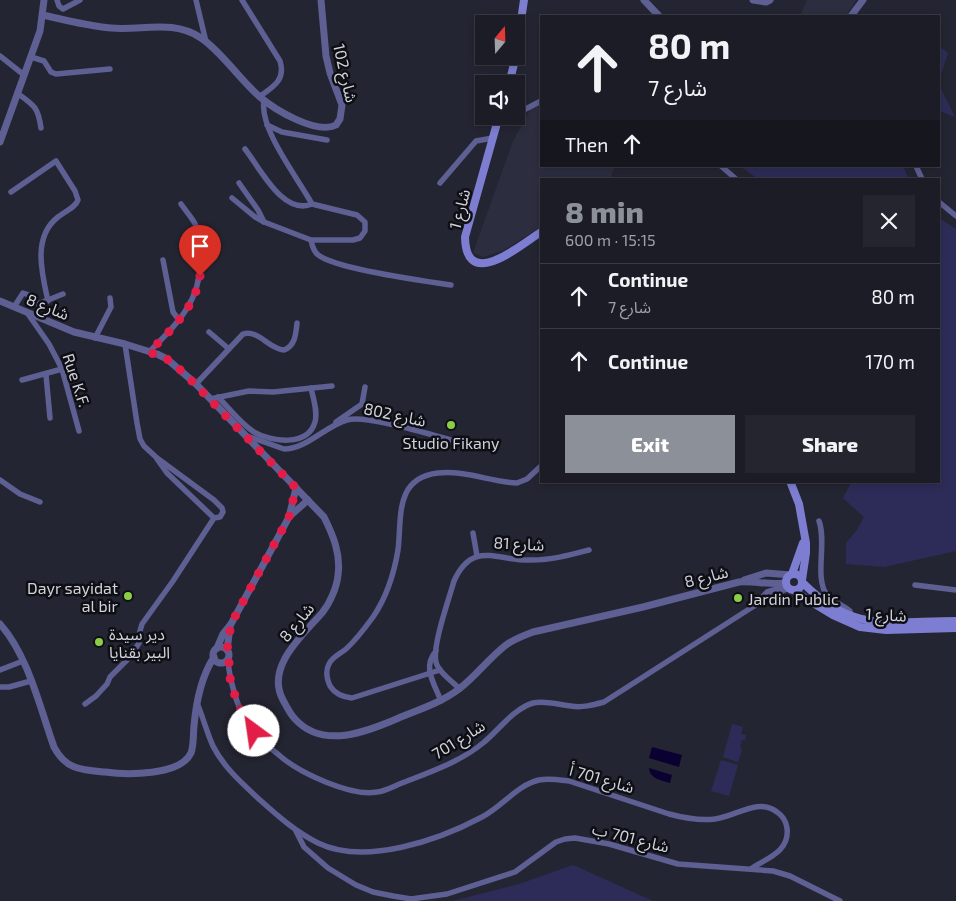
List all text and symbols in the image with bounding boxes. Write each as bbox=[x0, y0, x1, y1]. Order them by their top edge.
north arrow bbox=[475, 15, 525, 65]
map controls bbox=[475, 15, 525, 125]
text: 80 m bbox=[648, 24, 730, 66]
icon: ahead bbox=[565, 35, 630, 100]
street label: شارع 102 bbox=[326, 42, 362, 105]
text: شارع 7 bbox=[648, 74, 707, 100]
button: sound bbox=[475, 75, 525, 125]
icon: ahead bbox=[618, 130, 646, 158]
text: Then bbox=[565, 133, 608, 156]
street label: شارع 1 bbox=[444, 187, 477, 232]
text: 8 min bbox=[565, 193, 644, 229]
button: close bbox=[863, 195, 915, 247]
pin bbox=[179, 225, 221, 276]
text: 600 m · 15:15 bbox=[565, 230, 656, 249]
icon: arrive bbox=[186, 232, 214, 260]
text: Continue bbox=[608, 268, 688, 291]
icon: ahead bbox=[565, 282, 593, 310]
text: 80 m bbox=[871, 285, 915, 308]
street label: شارع 8 bbox=[22, 289, 72, 327]
text: شارع 7 bbox=[608, 297, 651, 316]
icon: ahead bbox=[565, 347, 593, 375]
text: Continue bbox=[608, 350, 688, 373]
text: 170 m bbox=[865, 350, 915, 373]
street label: Rue K.F. bbox=[59, 351, 95, 409]
street label: شارع 802 bbox=[361, 398, 428, 434]
button: Exit bbox=[565, 415, 735, 473]
button: Share bbox=[745, 415, 915, 473]
marker: Studio Fikany bbox=[445, 419, 457, 431]
place label: Studio Fikany bbox=[402, 433, 500, 452]
street label: شارع 81 bbox=[493, 532, 545, 558]
street label: شارع 8 bbox=[682, 561, 731, 594]
place label: Dayr sayidat al bir bbox=[27, 578, 119, 615]
place label: Jardin Public bbox=[748, 589, 839, 608]
marker: Dayr sayidat al bir bbox=[122, 590, 134, 602]
marker: Jardin Public bbox=[732, 592, 744, 604]
street label: شارع 8 bbox=[275, 599, 320, 648]
street label: شارع 1 bbox=[865, 603, 907, 629]
place label: دير سيدة البير بقنايا bbox=[109, 624, 170, 662]
marker: دير سيدة البير بقنايا bbox=[93, 636, 105, 648]
position arrow bbox=[227, 704, 279, 756]
street label: شارع 701 bbox=[428, 715, 490, 766]
street label: شارع 701 أ bbox=[566, 760, 636, 800]
street label: شارع 701 ب bbox=[590, 818, 671, 860]

